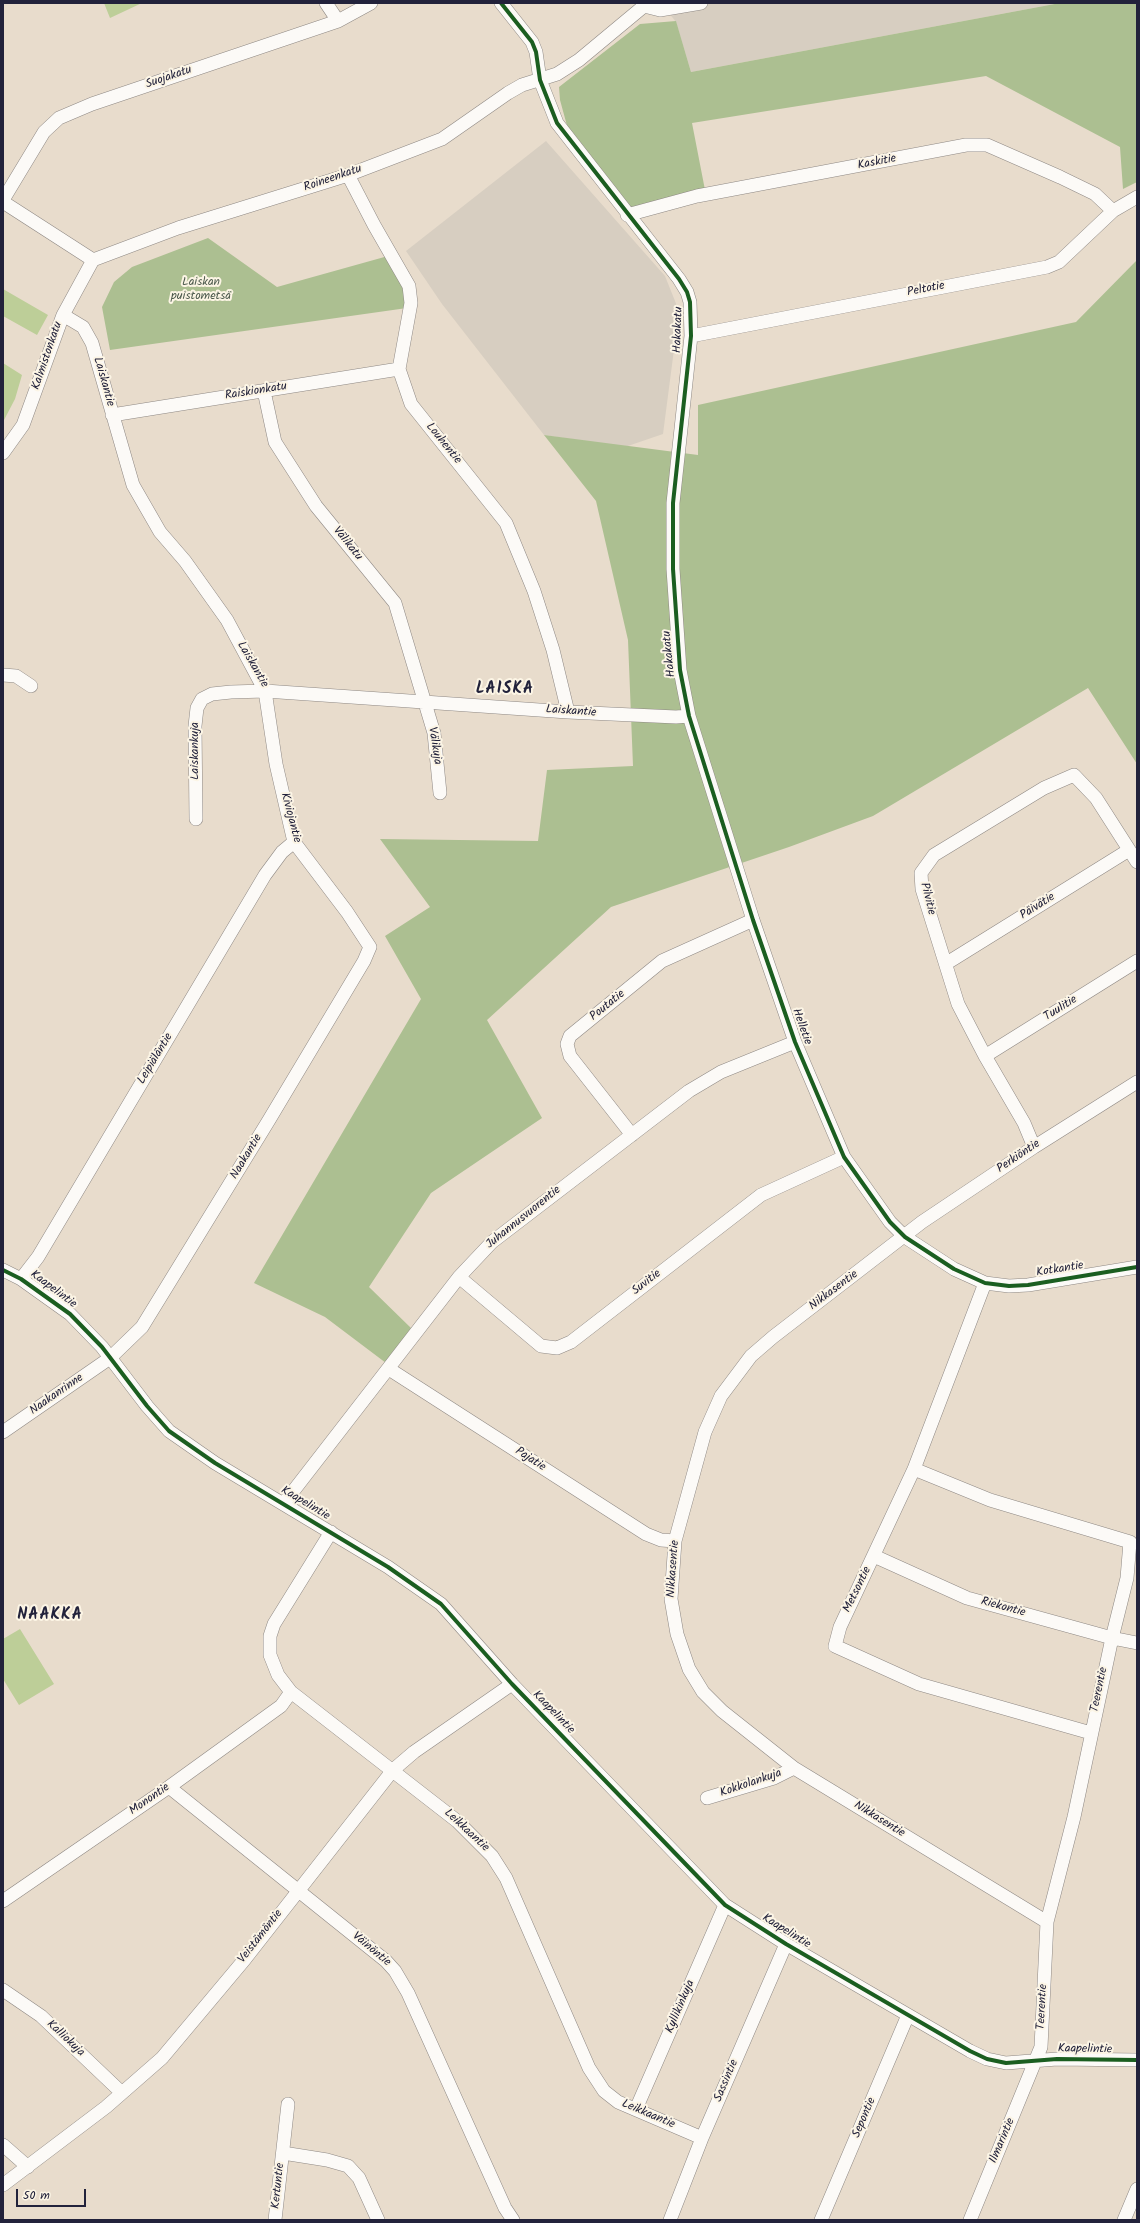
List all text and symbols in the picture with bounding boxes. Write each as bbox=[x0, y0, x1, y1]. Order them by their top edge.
street label: Suojakatu bbox=[144, 63, 194, 93]
street label: Kaskitie bbox=[856, 152, 898, 174]
street label: Roineenkatu bbox=[302, 162, 364, 196]
park label: Laiskan puistometsä bbox=[171, 276, 231, 304]
street label: Peltotie bbox=[906, 279, 946, 301]
street label: Hakakatu bbox=[671, 306, 687, 354]
street label: Kalmistonkatu bbox=[30, 320, 66, 392]
street label: Laiskantie bbox=[89, 356, 117, 408]
street label: Raiskionkatu bbox=[224, 380, 288, 404]
street label: Louhentie bbox=[422, 420, 464, 468]
street label: Välikatu bbox=[329, 524, 365, 564]
street label: Hakakatu bbox=[660, 630, 680, 678]
street label: Laiskantie bbox=[233, 639, 271, 691]
district label: LAISKA bbox=[476, 680, 534, 700]
street label: Laiskantie bbox=[545, 703, 597, 721]
street label: Laiskankuja bbox=[189, 722, 203, 780]
street label: Välikuja bbox=[424, 726, 444, 766]
street label: Kiviojantie bbox=[276, 791, 304, 845]
street label: Pilvitie bbox=[916, 881, 938, 917]
street label: Päivätie bbox=[1018, 891, 1058, 923]
street label: Poutatie bbox=[588, 988, 628, 1024]
street label: Tuulitie bbox=[1042, 993, 1080, 1025]
street label: Helletie bbox=[788, 1007, 814, 1047]
street label: Leipiäläntie bbox=[135, 1031, 177, 1087]
street label: Naakantie bbox=[228, 1132, 266, 1182]
street label: Perkiöntie bbox=[995, 1137, 1043, 1177]
street label: Juhannusvuorentie bbox=[484, 1183, 564, 1253]
street label: Kotkantie bbox=[1035, 1259, 1085, 1281]
street label: Suvitie bbox=[630, 1267, 664, 1299]
street label: Kaapelintie bbox=[27, 1268, 79, 1312]
street label: Nikkasentie bbox=[807, 1268, 861, 1314]
street label: Naakanrinne bbox=[27, 1371, 87, 1419]
street label: Pajatie bbox=[512, 1445, 548, 1475]
street label: Kaapelintie bbox=[278, 1484, 332, 1524]
street label: Nikkasentie bbox=[665, 1540, 683, 1598]
street label: Metsontie bbox=[841, 1565, 875, 1615]
street label: Riekontie bbox=[979, 1595, 1027, 1621]
district label: NAAKKA bbox=[17, 1606, 83, 1626]
street label: Teerentie bbox=[1088, 1666, 1112, 1714]
street label: Kaapelintie bbox=[529, 1688, 577, 1738]
street label: Kokkolankuja bbox=[718, 1767, 784, 1801]
street label: Monontie bbox=[127, 1781, 173, 1819]
street label: Nikkasentie bbox=[851, 1799, 907, 1841]
street label: Leikkaantie bbox=[440, 1806, 492, 1856]
street label: Veistämöntie bbox=[236, 1907, 286, 1967]
street label: Kaapelintie bbox=[759, 1911, 813, 1953]
street label: Väinöntie bbox=[349, 1930, 393, 1970]
street label: Kyllikinkuja bbox=[663, 1978, 699, 2036]
street label: Teerentie bbox=[1035, 1984, 1051, 2030]
street label: Kalliokuja bbox=[43, 2018, 87, 2060]
street label: Kaapelintie bbox=[1058, 2042, 1112, 2058]
street label: Sassintie bbox=[712, 2058, 742, 2104]
street label: Sepontie bbox=[850, 2096, 880, 2140]
street label: Leikkaantie bbox=[619, 2097, 677, 2133]
street label: Ilmarintie bbox=[987, 2116, 1019, 2166]
street label: Kertuntie bbox=[269, 2162, 289, 2210]
scale bar bbox=[18, 2181, 88, 2207]
text: 50 m bbox=[23, 2186, 50, 2205]

